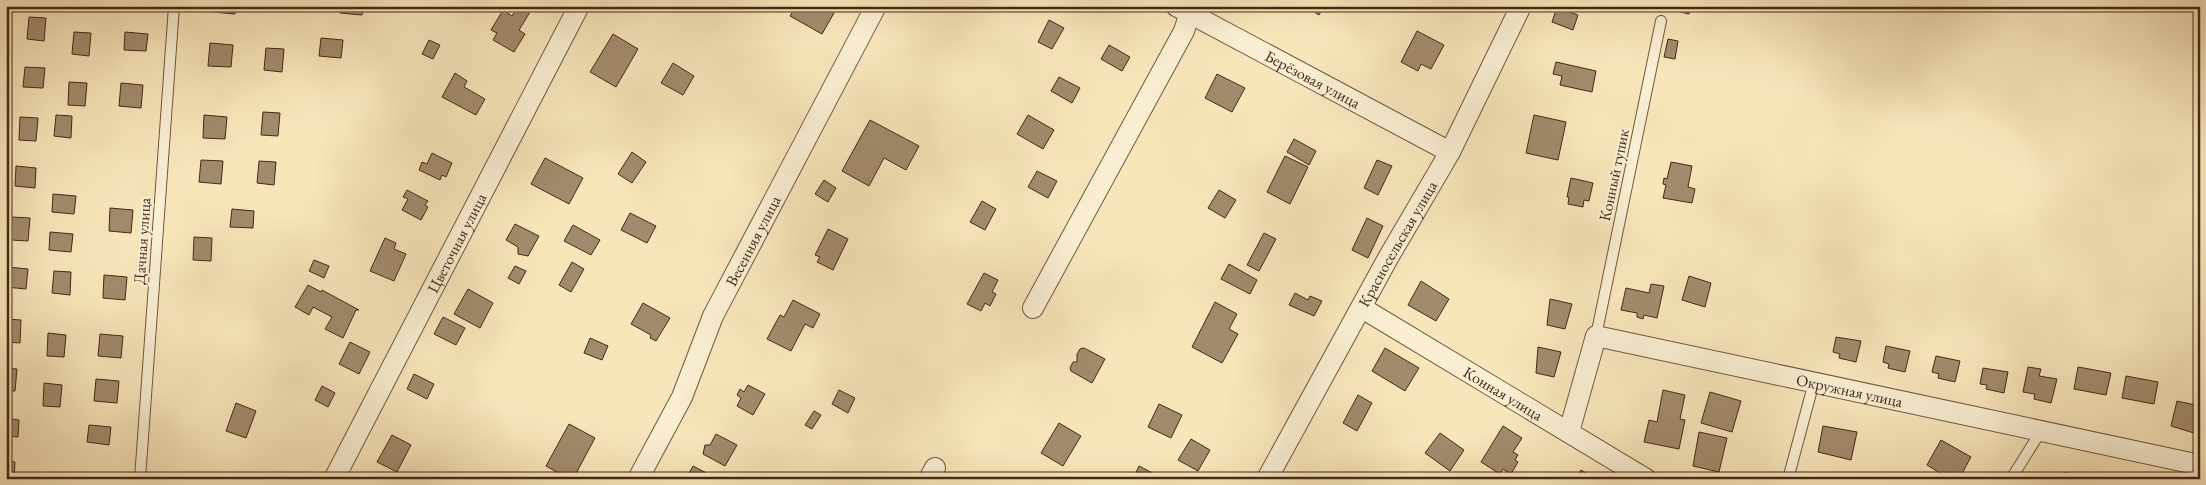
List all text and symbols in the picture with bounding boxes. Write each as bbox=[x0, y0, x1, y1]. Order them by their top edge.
street label: Берёзовая улица bbox=[1261, 45, 1365, 113]
street label: Конный тупик bbox=[1594, 127, 1634, 223]
street label: Красносельская улица bbox=[1353, 176, 1442, 310]
street label: Цветочная улица bbox=[422, 189, 491, 296]
street label: Весенняя улица bbox=[720, 191, 785, 290]
street label: Дачная улица bbox=[128, 196, 156, 285]
street label: Конная улица bbox=[1460, 361, 1547, 425]
street label: Окружная улица bbox=[1794, 369, 1905, 412]

